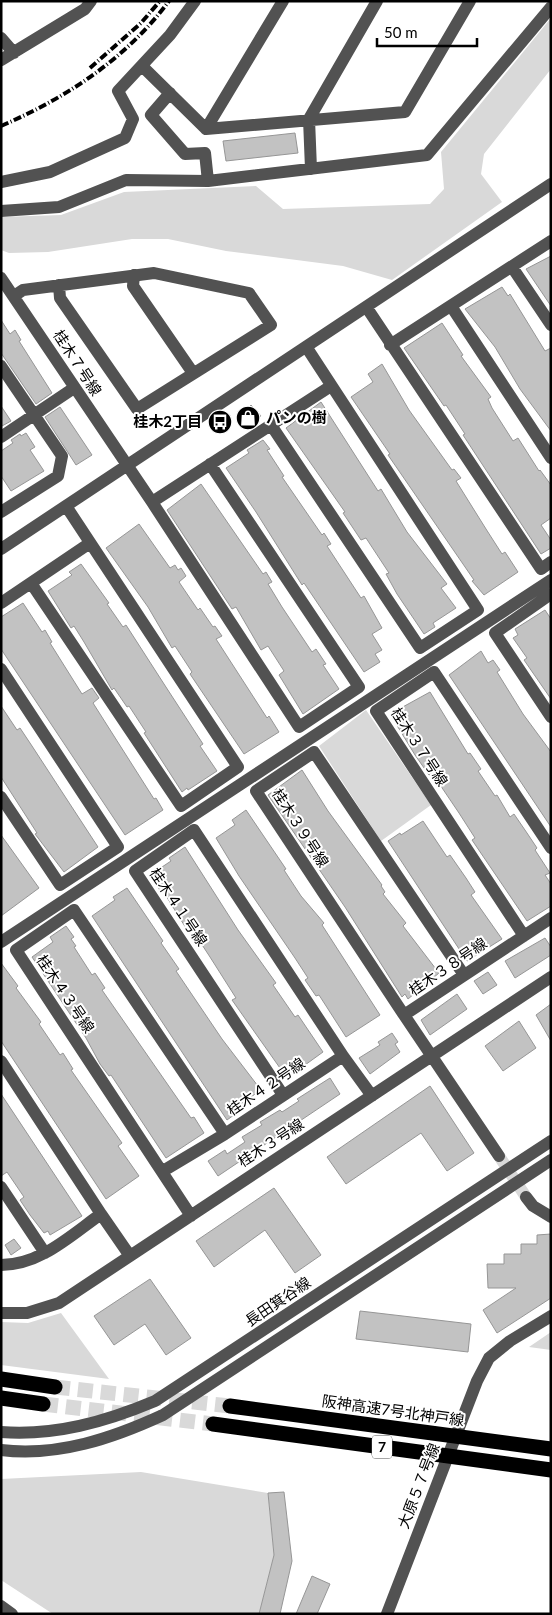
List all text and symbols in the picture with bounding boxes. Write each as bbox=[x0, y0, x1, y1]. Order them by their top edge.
scale bar bbox=[377, 15, 477, 47]
text: 50 m bbox=[384, 23, 418, 41]
street label: 桂木７号線 bbox=[50, 326, 106, 399]
shop icon: パンの樹 bbox=[235, 405, 261, 431]
place label: パンの樹 bbox=[266, 408, 327, 426]
bus stop icon: 桂木2丁目 bbox=[207, 409, 233, 435]
place label: 桂木2丁目 bbox=[133, 412, 202, 430]
street label: 桂木３７号線 bbox=[388, 704, 452, 789]
street label: 桂木３９号線 bbox=[269, 785, 333, 870]
street label: 桂木４１号線 bbox=[146, 864, 211, 949]
street label: 桂木３８号線 bbox=[405, 934, 490, 999]
street label: 桂木４３号線 bbox=[33, 951, 98, 1036]
street label: 桂木４２号線 bbox=[223, 1054, 308, 1119]
street label: 桂木３号線 bbox=[234, 1114, 307, 1170]
street label: 長田箕谷線 bbox=[241, 1273, 314, 1330]
street label: 阪神高速7号北神戸線 bbox=[321, 1391, 466, 1429]
road number: 7 bbox=[372, 1435, 392, 1458]
street label: 大原５７号線 bbox=[394, 1440, 443, 1531]

